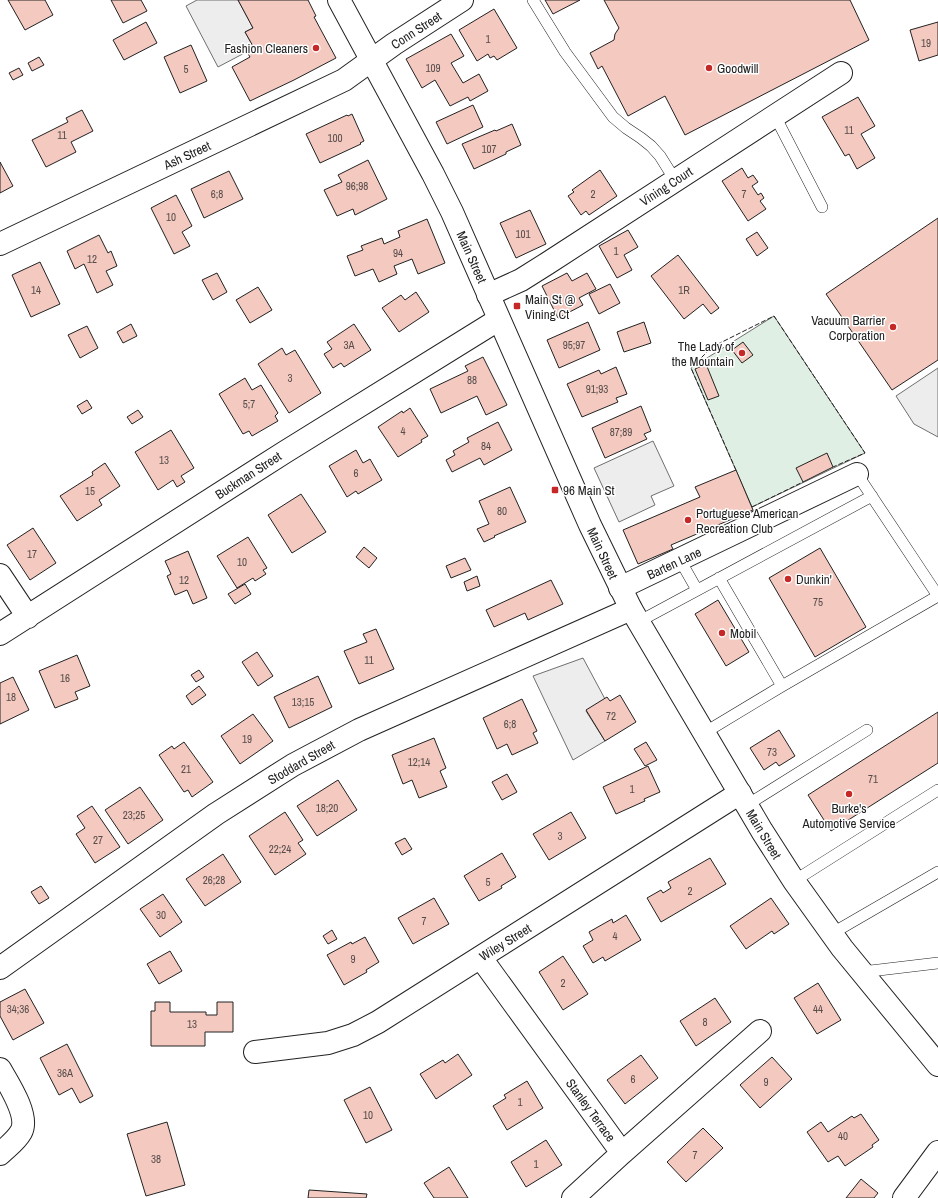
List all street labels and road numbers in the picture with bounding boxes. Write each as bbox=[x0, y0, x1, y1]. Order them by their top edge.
street label: Conn Street bbox=[388, 8, 445, 53]
street label: Ash Street bbox=[160, 137, 213, 174]
street label: Vining Court bbox=[637, 163, 696, 210]
street label: Main Street bbox=[453, 229, 491, 286]
street label: Buckman Street bbox=[212, 448, 285, 503]
street label: Main Street bbox=[583, 525, 622, 582]
street label: Barten Lane bbox=[644, 543, 704, 583]
street label: Stoddard Street bbox=[265, 736, 338, 788]
street label: Main Street bbox=[742, 806, 785, 862]
street label: Wiley Street bbox=[476, 920, 534, 965]
street label: Stanley Terrace bbox=[562, 1075, 619, 1145]

